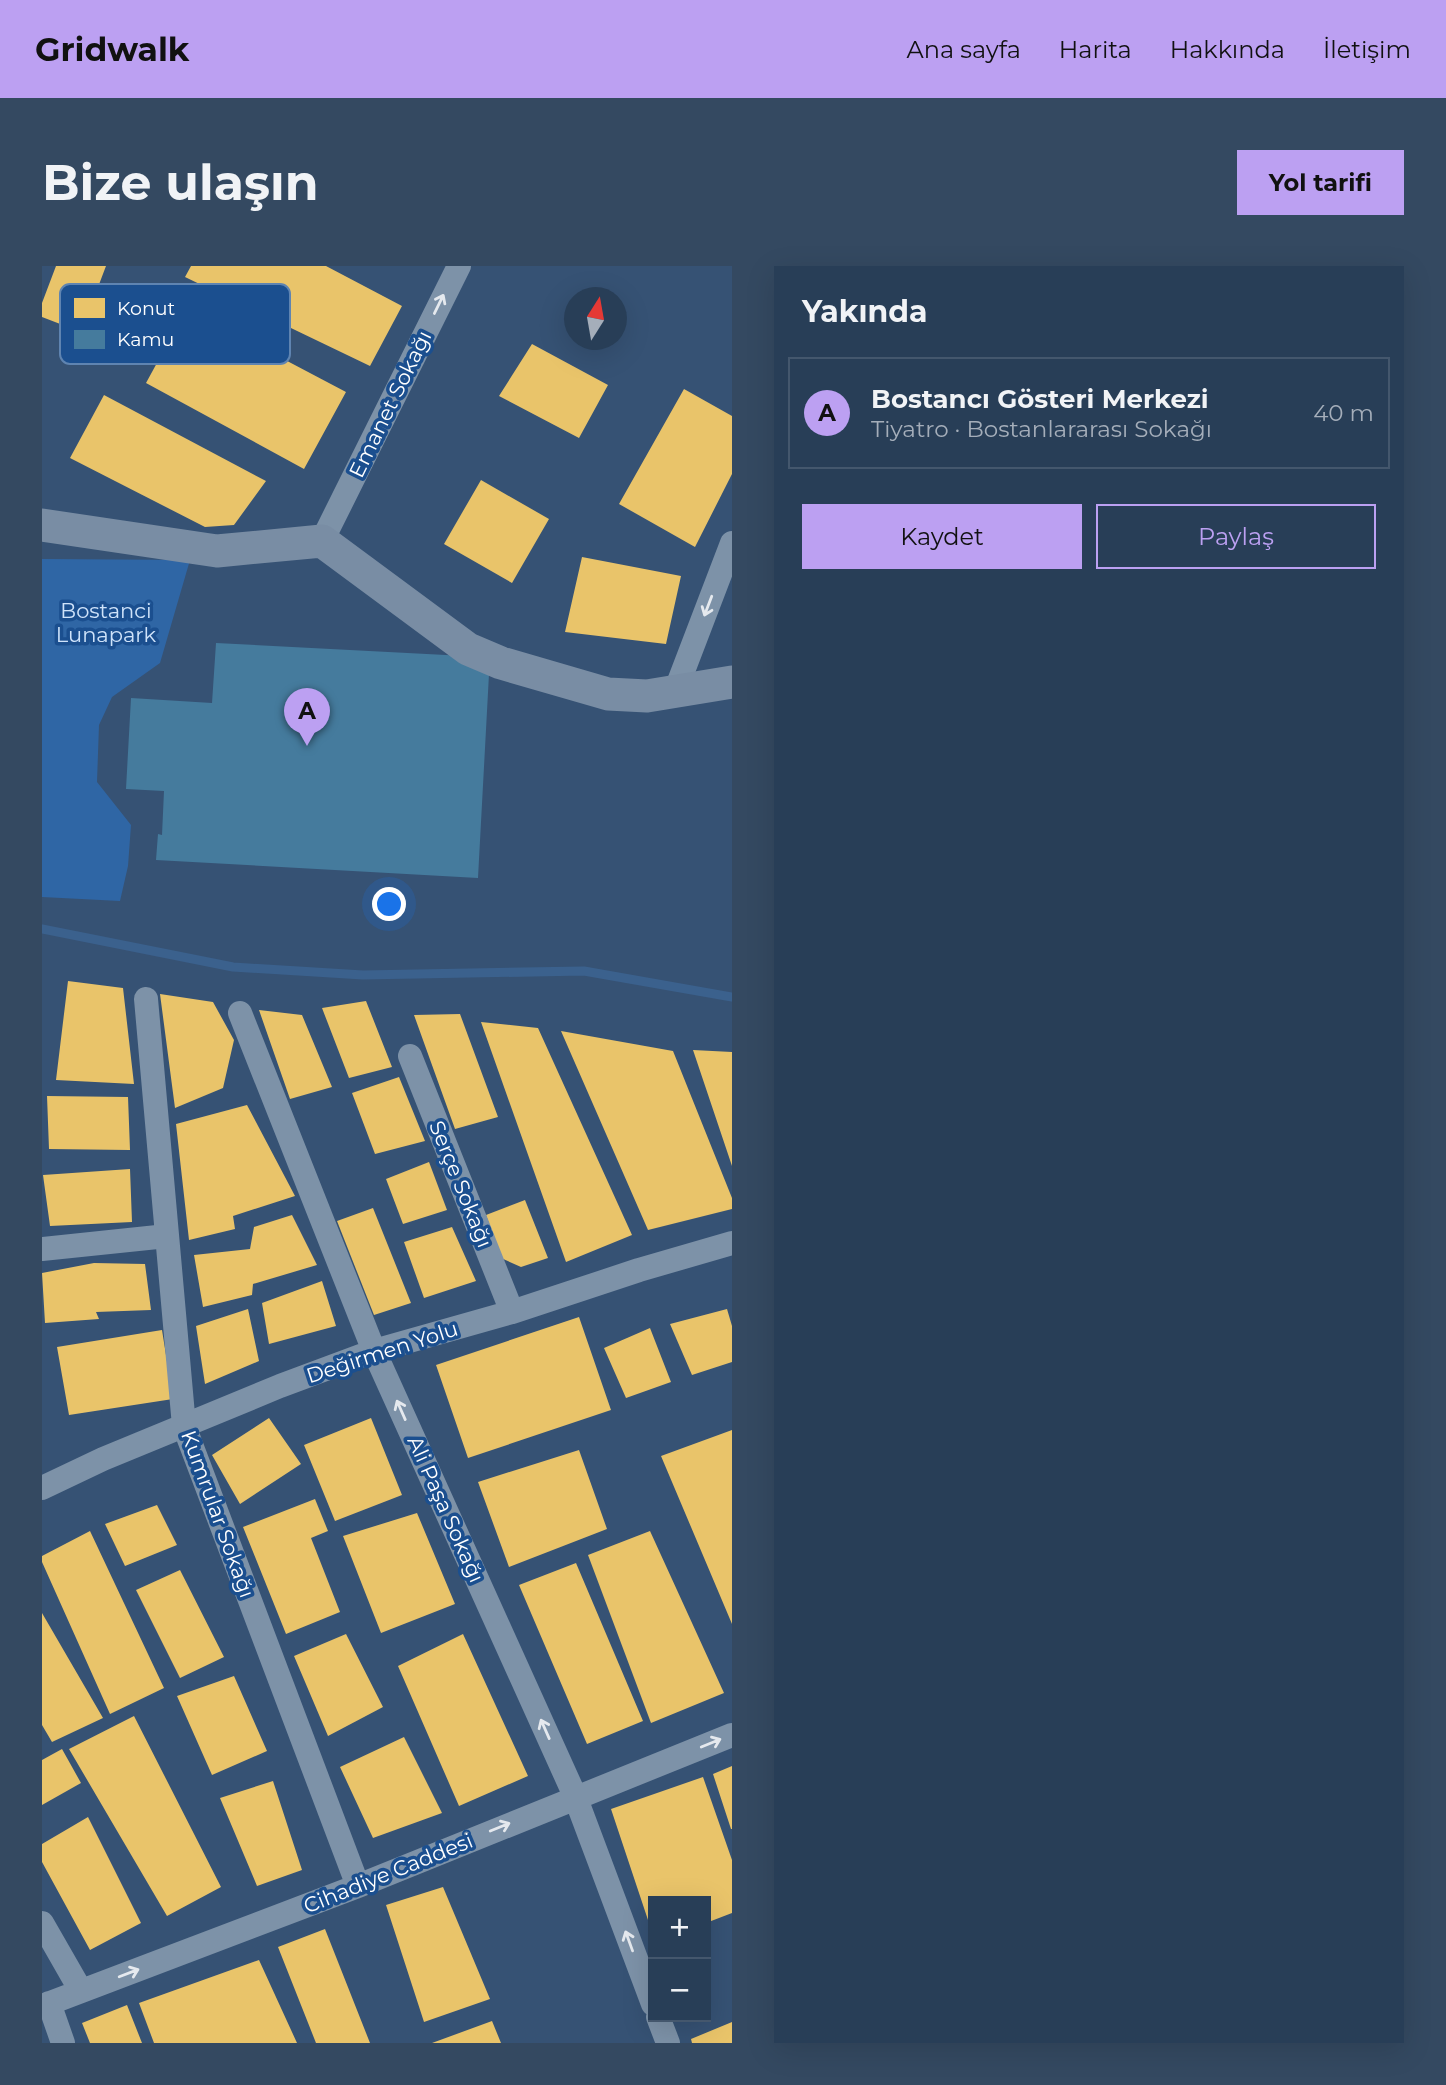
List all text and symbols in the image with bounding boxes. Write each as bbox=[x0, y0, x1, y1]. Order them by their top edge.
text: Gridwalk bbox=[35, 29, 189, 69]
text: Ana sayfa bbox=[906, 35, 1021, 64]
text: Harita bbox=[1059, 35, 1132, 64]
text: Hakkında bbox=[1170, 35, 1285, 64]
text: İletişim bbox=[1323, 35, 1411, 64]
button: Yol tarifi bbox=[1237, 150, 1404, 215]
text: Bize ulaşın bbox=[42, 153, 319, 212]
legend bbox=[60, 284, 290, 364]
north arrow bbox=[564, 287, 627, 350]
text: Yakında bbox=[802, 293, 928, 330]
one-way arrow bbox=[433, 295, 447, 315]
text: Konut bbox=[117, 297, 176, 320]
street label: Emanet Sokağı bbox=[344, 326, 436, 482]
text: Kamu bbox=[117, 328, 174, 351]
text: Bostancı Gösteri Merkezi bbox=[871, 383, 1209, 415]
text: A bbox=[818, 399, 836, 427]
text: 40 m bbox=[1313, 399, 1374, 427]
text: Tiyatro · Bostanlararası Sokağı bbox=[871, 415, 1212, 443]
button: Kaydet bbox=[802, 504, 1082, 569]
button: Paylaş bbox=[1096, 504, 1376, 569]
one-way arrow bbox=[700, 595, 713, 617]
park label: Bostanci Lunapark bbox=[56, 598, 157, 647]
pin: A bbox=[284, 688, 330, 746]
your location bbox=[372, 887, 406, 921]
street label: Serçe Sokağı bbox=[424, 1117, 498, 1251]
street label: Değirmen Yolu bbox=[303, 1316, 461, 1388]
one-way arrow bbox=[394, 1400, 407, 1421]
street label: Kumrular Sokağı bbox=[176, 1427, 260, 1601]
street label: Ali Paşa Sokağı bbox=[402, 1432, 490, 1586]
one-way arrow bbox=[538, 1719, 551, 1740]
one-way arrow bbox=[700, 1735, 722, 1748]
one-way arrow bbox=[489, 1820, 510, 1833]
street label: Cihadiye Caddesi bbox=[300, 1828, 476, 1918]
map controls bbox=[648, 1896, 711, 2022]
button: + bbox=[648, 1896, 711, 1959]
one-way arrow bbox=[622, 1930, 635, 1952]
button: − bbox=[648, 1959, 711, 2022]
one-way arrow bbox=[117, 1966, 139, 1979]

